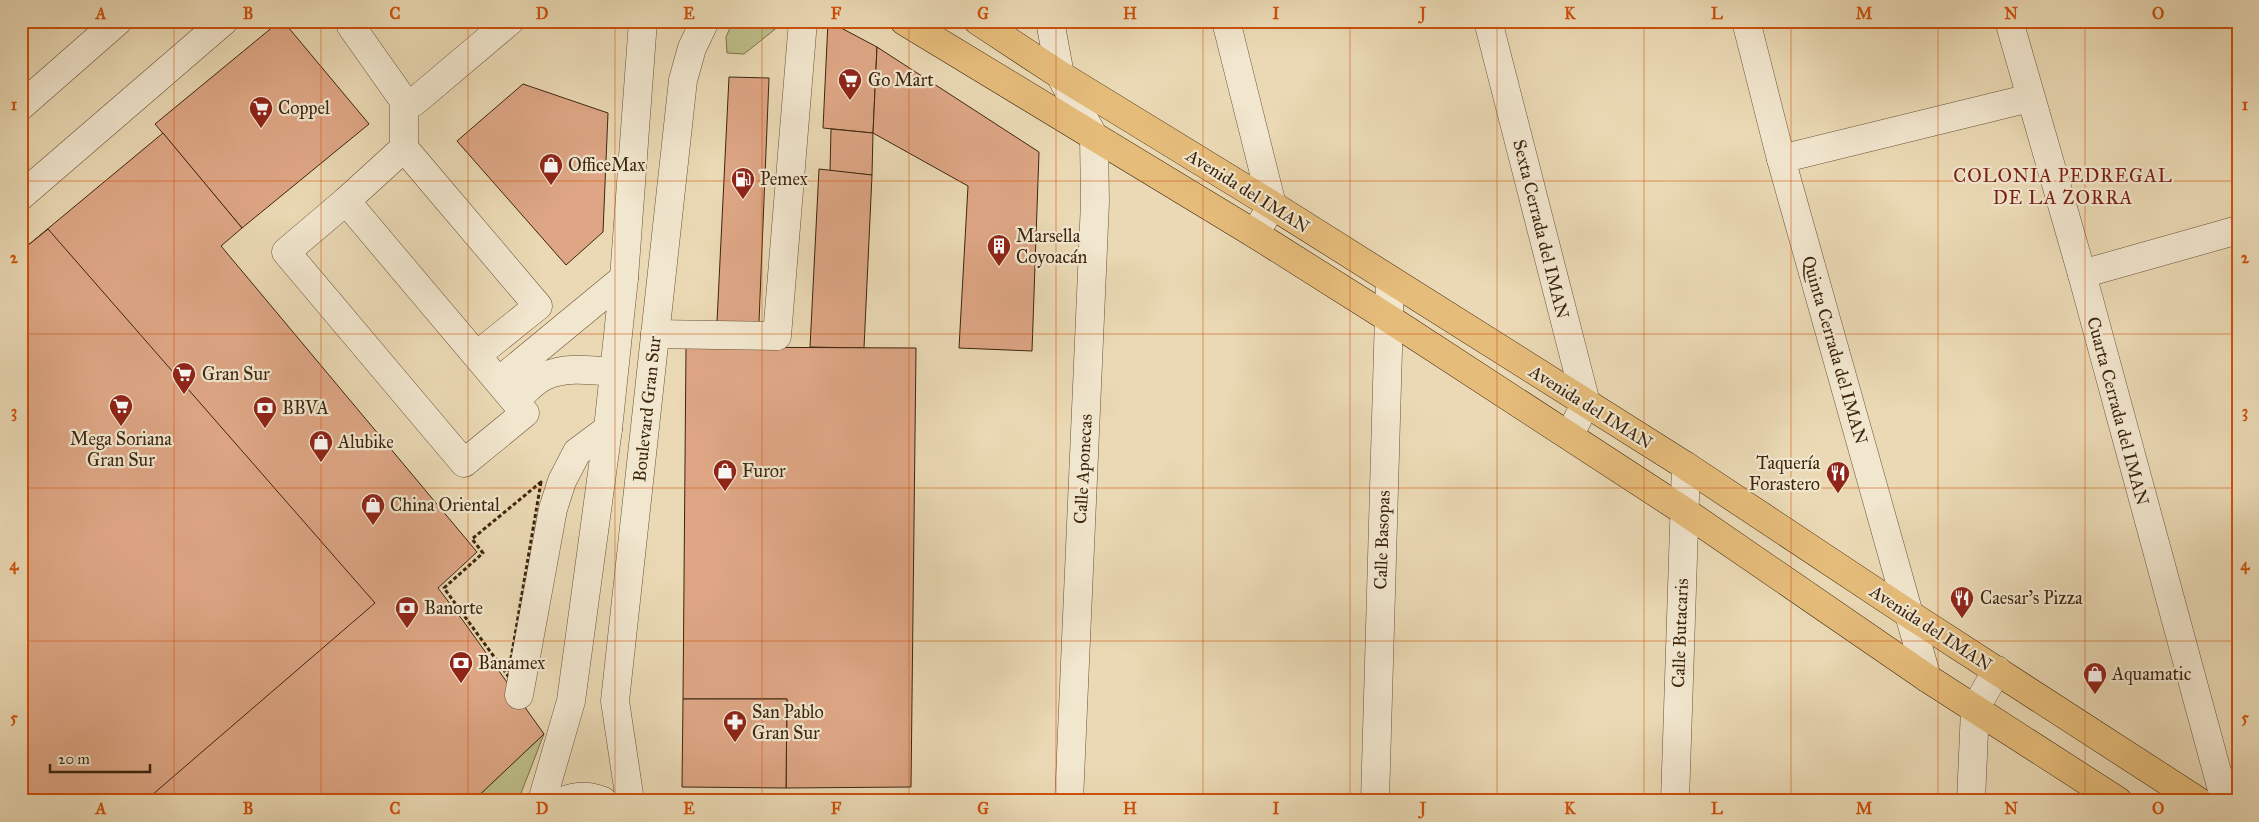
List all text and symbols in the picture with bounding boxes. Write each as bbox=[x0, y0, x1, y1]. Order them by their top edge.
text: A bbox=[95, 4, 107, 23]
text: B bbox=[243, 4, 253, 23]
text: C bbox=[390, 4, 401, 23]
text: D bbox=[536, 4, 549, 23]
text: E bbox=[683, 4, 695, 23]
text: F bbox=[831, 4, 842, 23]
text: G bbox=[977, 4, 989, 23]
text: H bbox=[1123, 4, 1137, 23]
text: I bbox=[1273, 4, 1280, 23]
text: J bbox=[1418, 4, 1427, 24]
text: K bbox=[1564, 4, 1576, 23]
text: L bbox=[1711, 4, 1723, 23]
text: M bbox=[1856, 4, 1873, 23]
text: N bbox=[2004, 4, 2018, 23]
text: O bbox=[2152, 4, 2164, 23]
supermarket icon: Go Mart bbox=[837, 67, 863, 101]
place label: Go Mart bbox=[868, 69, 934, 91]
text: 1 bbox=[11, 95, 18, 114]
supermarket icon: Coppel bbox=[248, 95, 274, 129]
text: 1 bbox=[2242, 95, 2249, 114]
place label: Coppel bbox=[278, 97, 330, 119]
street label: Sexta Cerrada del IMAN bbox=[1508, 137, 1574, 321]
street label: Avenida del IMAN bbox=[1181, 144, 1314, 238]
shop icon: OfficeMax bbox=[538, 152, 564, 186]
place label: OfficeMax bbox=[568, 154, 645, 176]
district label: COLONIA PEDREGAL DE LA ZORRA bbox=[1953, 164, 2173, 209]
fuel station icon: Pemex bbox=[730, 166, 756, 200]
place label: Pemex bbox=[760, 168, 808, 190]
place label: Marsella Coyoacán bbox=[1016, 225, 1088, 268]
building icon: Marsella Coyoacán bbox=[986, 233, 1012, 267]
text: 2 bbox=[10, 248, 19, 267]
text: 2 bbox=[2241, 248, 2250, 267]
street label: Quinta Cerrada del IMAN bbox=[1798, 253, 1872, 447]
street label: Cuarta Cerrada del IMAN bbox=[2082, 314, 2154, 508]
street label: Boulevard Gran Sur bbox=[628, 335, 666, 483]
street label: Avenida del IMAN bbox=[1524, 360, 1657, 454]
supermarket icon: Gran Sur bbox=[171, 361, 197, 395]
place label: Gran Sur bbox=[202, 363, 270, 385]
supermarket icon: Mega Soriana Gran Sur bbox=[108, 393, 134, 427]
bank icon: BBVA bbox=[252, 395, 278, 429]
place label: BBVA bbox=[282, 397, 329, 419]
text: 3 bbox=[11, 402, 17, 422]
text: 3 bbox=[2242, 402, 2248, 422]
street label: Calle Aponecas bbox=[1069, 413, 1097, 525]
place label: Mega Soriana Gran Sur bbox=[70, 428, 172, 471]
shop icon: Alubike bbox=[308, 429, 334, 463]
place label: Alubike bbox=[337, 431, 394, 453]
place label: Taquería Forastero bbox=[1749, 452, 1820, 495]
shop icon: Furor bbox=[712, 458, 738, 492]
place label: Furor bbox=[742, 460, 786, 482]
restaurant icon: Taquería Forastero bbox=[1825, 460, 1851, 494]
street label: Calle Basopas bbox=[1369, 490, 1395, 590]
shop icon: China Oriental bbox=[360, 492, 386, 526]
place label: China Oriental bbox=[390, 494, 500, 516]
text: 4 bbox=[10, 555, 20, 575]
text: 4 bbox=[2241, 555, 2251, 575]
street label: Calle Butacaris bbox=[1667, 578, 1693, 688]
street label: Avenida del IMAN bbox=[1865, 580, 1996, 676]
restaurant icon: Caesar's Pizza bbox=[1949, 585, 1975, 619]
place label: Caesar's Pizza bbox=[1980, 587, 2083, 609]
bank icon: Banorte bbox=[394, 595, 420, 629]
place label: Banorte bbox=[424, 597, 483, 619]
bank icon: Banamex bbox=[448, 650, 474, 684]
place label: Banamex bbox=[478, 652, 545, 674]
shop icon: Aquamatic bbox=[2082, 661, 2108, 695]
place label: Aquamatic bbox=[2111, 663, 2192, 686]
place label: San Pablo Gran Sur bbox=[752, 701, 824, 744]
text: 5 bbox=[10, 708, 18, 727]
text: 5 bbox=[2241, 708, 2249, 727]
pharmacy icon: San Pablo Gran Sur bbox=[722, 709, 748, 743]
scale bar bbox=[50, 742, 150, 774]
text: 20 m bbox=[58, 750, 90, 768]
text: A bbox=[95, 799, 107, 818]
text: B bbox=[243, 799, 253, 818]
text: C bbox=[390, 799, 401, 818]
text: D bbox=[536, 799, 549, 818]
text: E bbox=[683, 799, 695, 818]
text: F bbox=[831, 799, 842, 818]
text: G bbox=[977, 799, 989, 818]
text: H bbox=[1123, 799, 1137, 818]
text: I bbox=[1273, 799, 1280, 818]
text: J bbox=[1418, 799, 1427, 819]
text: K bbox=[1564, 799, 1576, 818]
text: L bbox=[1711, 799, 1723, 818]
text: M bbox=[1856, 799, 1873, 818]
text: N bbox=[2004, 799, 2018, 818]
text: O bbox=[2152, 799, 2164, 818]

